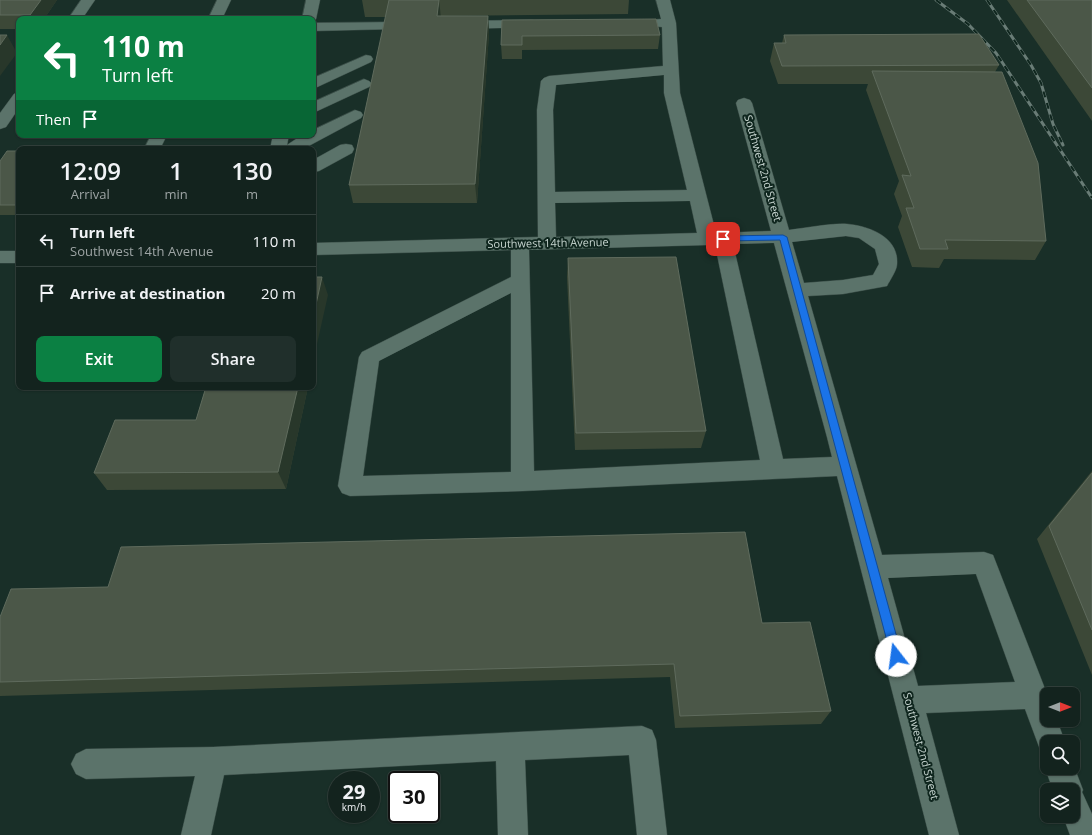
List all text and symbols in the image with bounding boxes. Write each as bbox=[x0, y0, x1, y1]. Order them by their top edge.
text: 110 m bbox=[102, 27, 185, 65]
icon: left bbox=[36, 32, 88, 84]
text: Turn left bbox=[102, 63, 173, 87]
icon: arrive bbox=[79, 108, 101, 130]
text: Then bbox=[36, 109, 71, 129]
street label: Southwest 2nd Street bbox=[741, 113, 786, 223]
text: 12:09 bbox=[60, 154, 121, 187]
text: 1 bbox=[169, 154, 183, 187]
text: 130 bbox=[231, 154, 272, 187]
text: Arrival bbox=[71, 185, 110, 203]
text: min bbox=[165, 185, 188, 203]
text: m bbox=[246, 185, 258, 203]
text: Turn left bbox=[70, 222, 135, 242]
pin bbox=[706, 222, 740, 256]
icon: arrive bbox=[712, 228, 734, 250]
icon: left bbox=[36, 230, 58, 252]
text: 110 m bbox=[252, 231, 296, 251]
street label: Southwest 14th Avenue bbox=[487, 234, 609, 251]
text: Southwest 14th Avenue bbox=[70, 242, 213, 260]
icon: arrive bbox=[36, 282, 58, 304]
text: Arrive at destination bbox=[70, 283, 225, 303]
text: 20 m bbox=[261, 283, 296, 303]
button: Exit bbox=[36, 336, 162, 382]
button: Share bbox=[170, 336, 296, 382]
position arrow bbox=[875, 635, 917, 677]
north arrow bbox=[1040, 687, 1080, 727]
map controls bbox=[1040, 687, 1080, 823]
street label: Southwest 2nd Street bbox=[900, 691, 943, 801]
button: search bbox=[1040, 735, 1080, 775]
speed limit sign: 30 bbox=[388, 771, 440, 823]
text: 29 bbox=[343, 778, 365, 805]
button: layers bbox=[1040, 783, 1080, 823]
text: km/h bbox=[342, 800, 366, 814]

